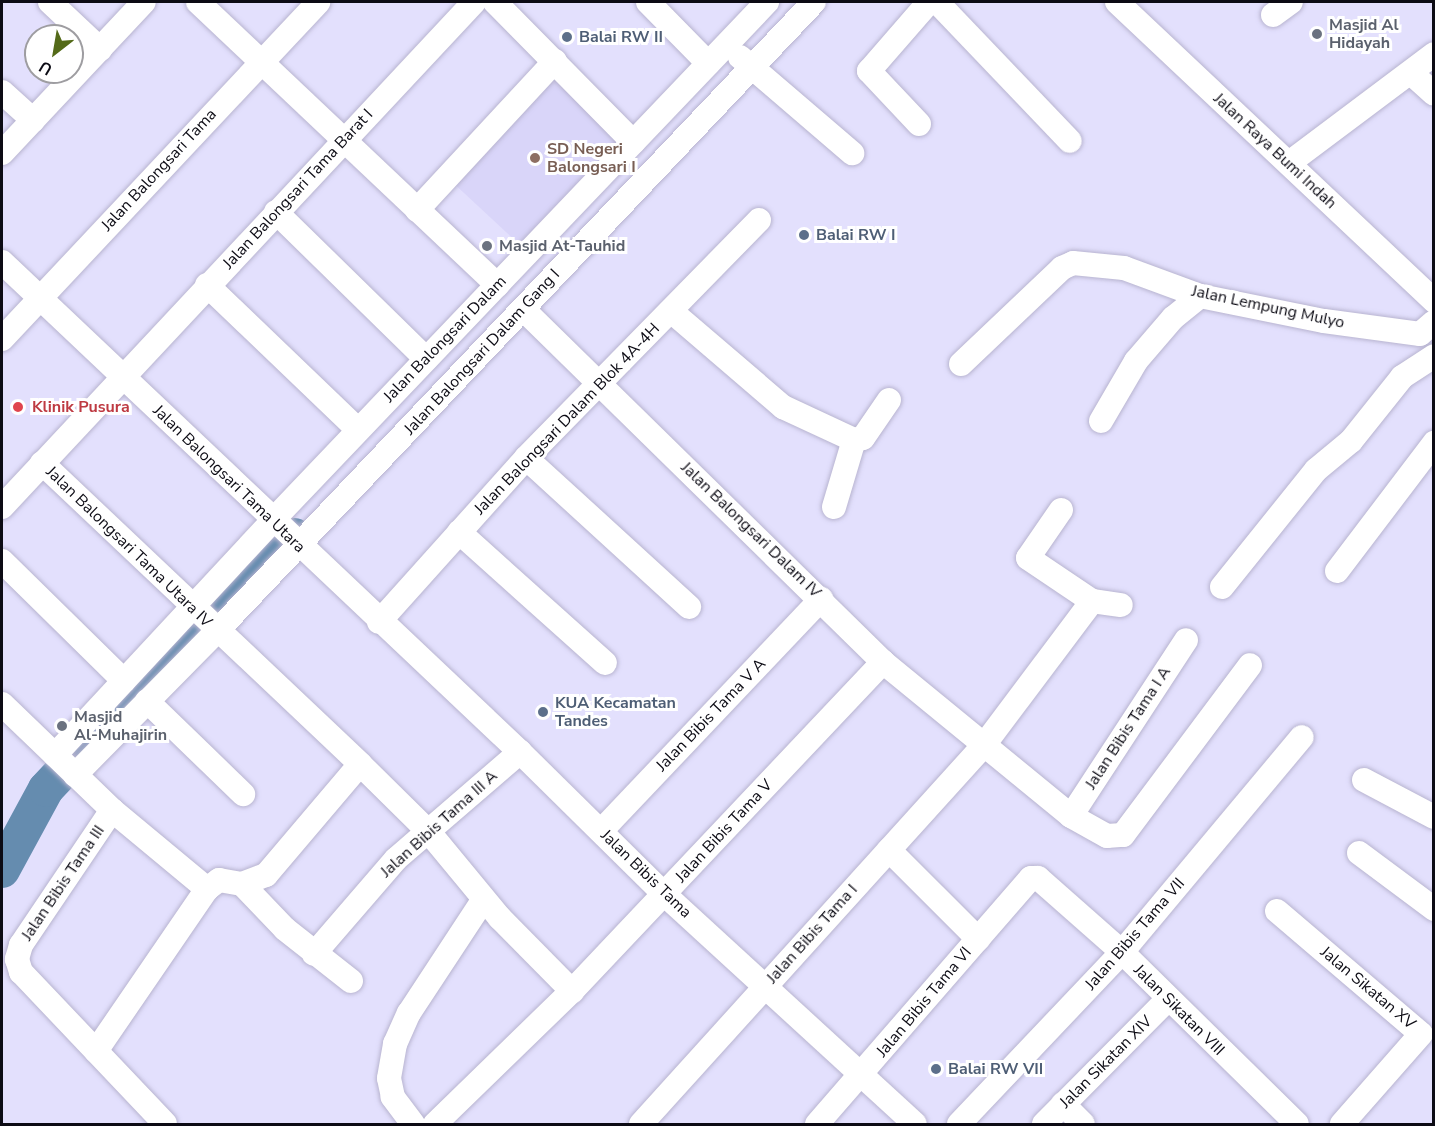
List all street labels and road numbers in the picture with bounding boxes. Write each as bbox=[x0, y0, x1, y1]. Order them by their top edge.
street label: Jalan Raya Bumi Indah bbox=[1210, 89, 1340, 213]
street label: Jalan Balongsari Tama bbox=[97, 105, 221, 235]
street label: Jalan Balongsari Tama Barat I bbox=[219, 105, 377, 273]
street label: Jalan Balongsari Dalam Gang I bbox=[400, 265, 564, 439]
street label: Jalan Balongsari Dalam bbox=[380, 272, 510, 406]
street label: Jalan Lempung Mulyo bbox=[1190, 281, 1346, 333]
street label: Jalan Balongsari Dalam Blok 4A-4H bbox=[470, 319, 664, 519]
street label: Jalan Balongsari Tama Utara bbox=[149, 401, 309, 557]
street label: Jalan Balongsari Dalam IV bbox=[677, 458, 825, 602]
street label: Jalan Balongsari Tama Utara IV bbox=[42, 463, 216, 631]
street label: Jalan Bibis Tama V A bbox=[652, 655, 770, 775]
street label: Jalan Bibis Tama I A bbox=[1081, 663, 1175, 793]
street label: Jalan Bibis Tama III A bbox=[377, 766, 501, 882]
street label: Jalan Bibis Tama V bbox=[671, 776, 777, 886]
street label: Jalan Bibis Tama III bbox=[17, 822, 109, 944]
street label: Jalan Bibis Tama bbox=[597, 826, 695, 922]
street label: Jalan Bibis Tama VII bbox=[1081, 874, 1189, 994]
street label: Jalan Bibis Tama I bbox=[762, 880, 862, 988]
street label: Jalan Bibis Tama VI bbox=[872, 943, 976, 1061]
street label: Jalan Sikatan XV bbox=[1316, 943, 1420, 1033]
street label: Jalan Sikatan VIII bbox=[1130, 961, 1228, 1059]
street label: Jalan Sikatan XIV bbox=[1056, 1012, 1156, 1112]

